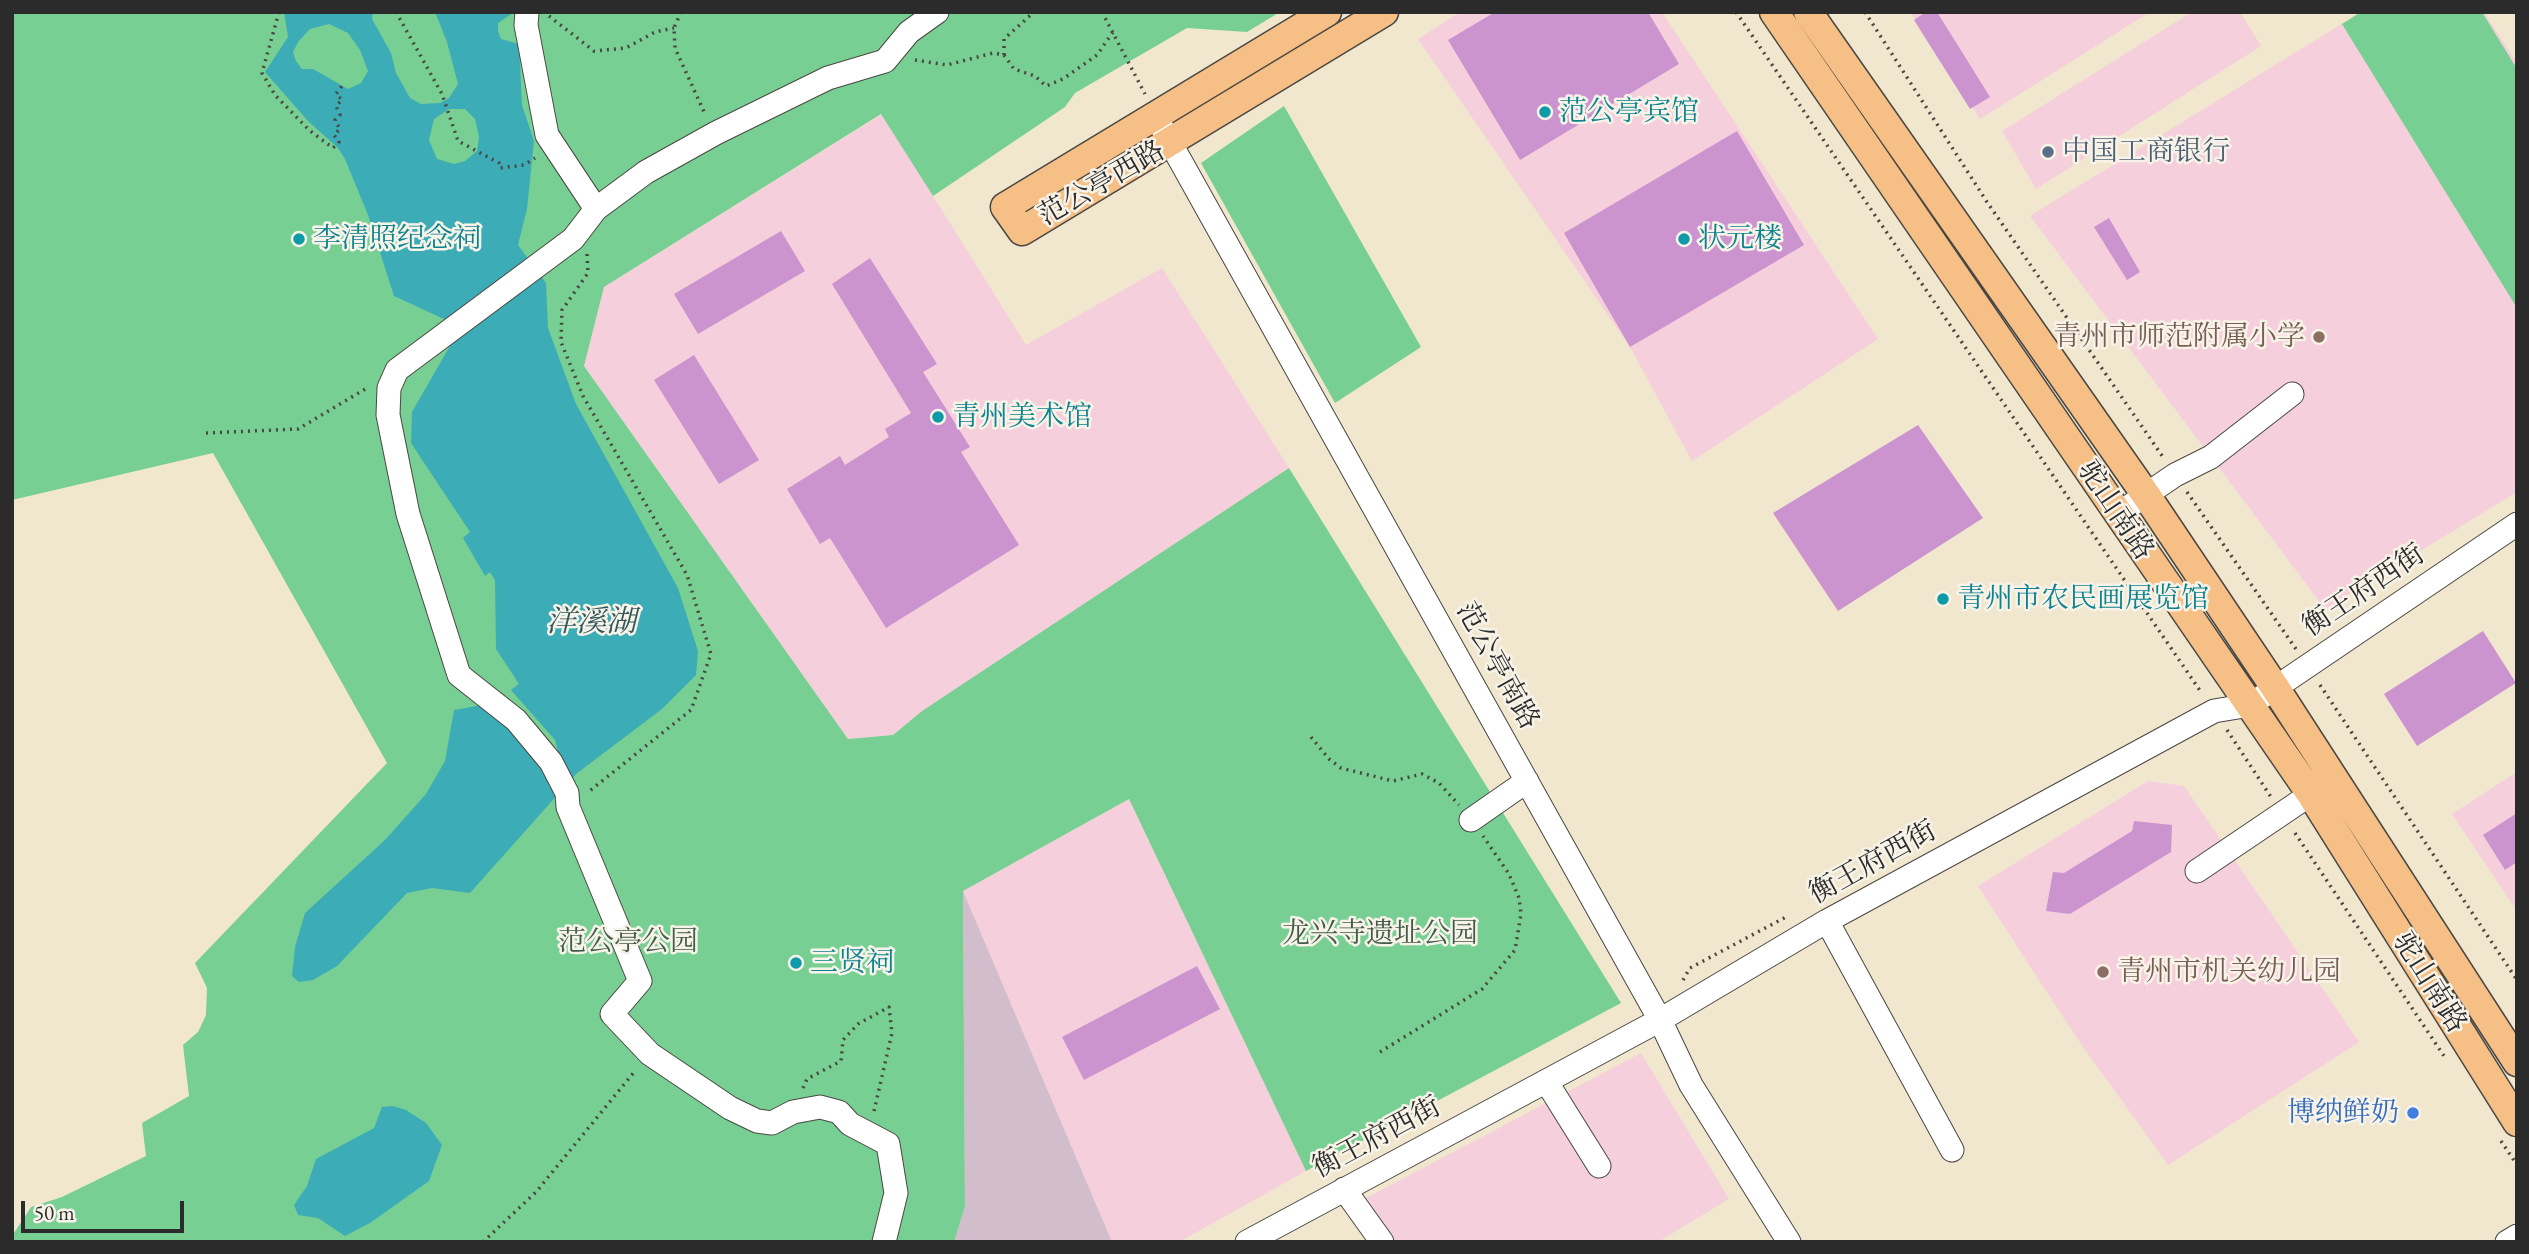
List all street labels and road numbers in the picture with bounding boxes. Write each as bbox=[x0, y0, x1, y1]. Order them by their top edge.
street label: 范公亭西路 bbox=[1033, 134, 1171, 234]
street label: 驼山南路 bbox=[2070, 455, 2160, 567]
street label: 衡王府西街 bbox=[2297, 538, 2431, 644]
street label: 范公亭南路 bbox=[1448, 597, 1546, 735]
street label: 衡王府西街 bbox=[1804, 814, 1942, 912]
street label: 驼山南路 bbox=[2385, 927, 2473, 1039]
street label: 衡王府西街 bbox=[1307, 1090, 1447, 1186]

